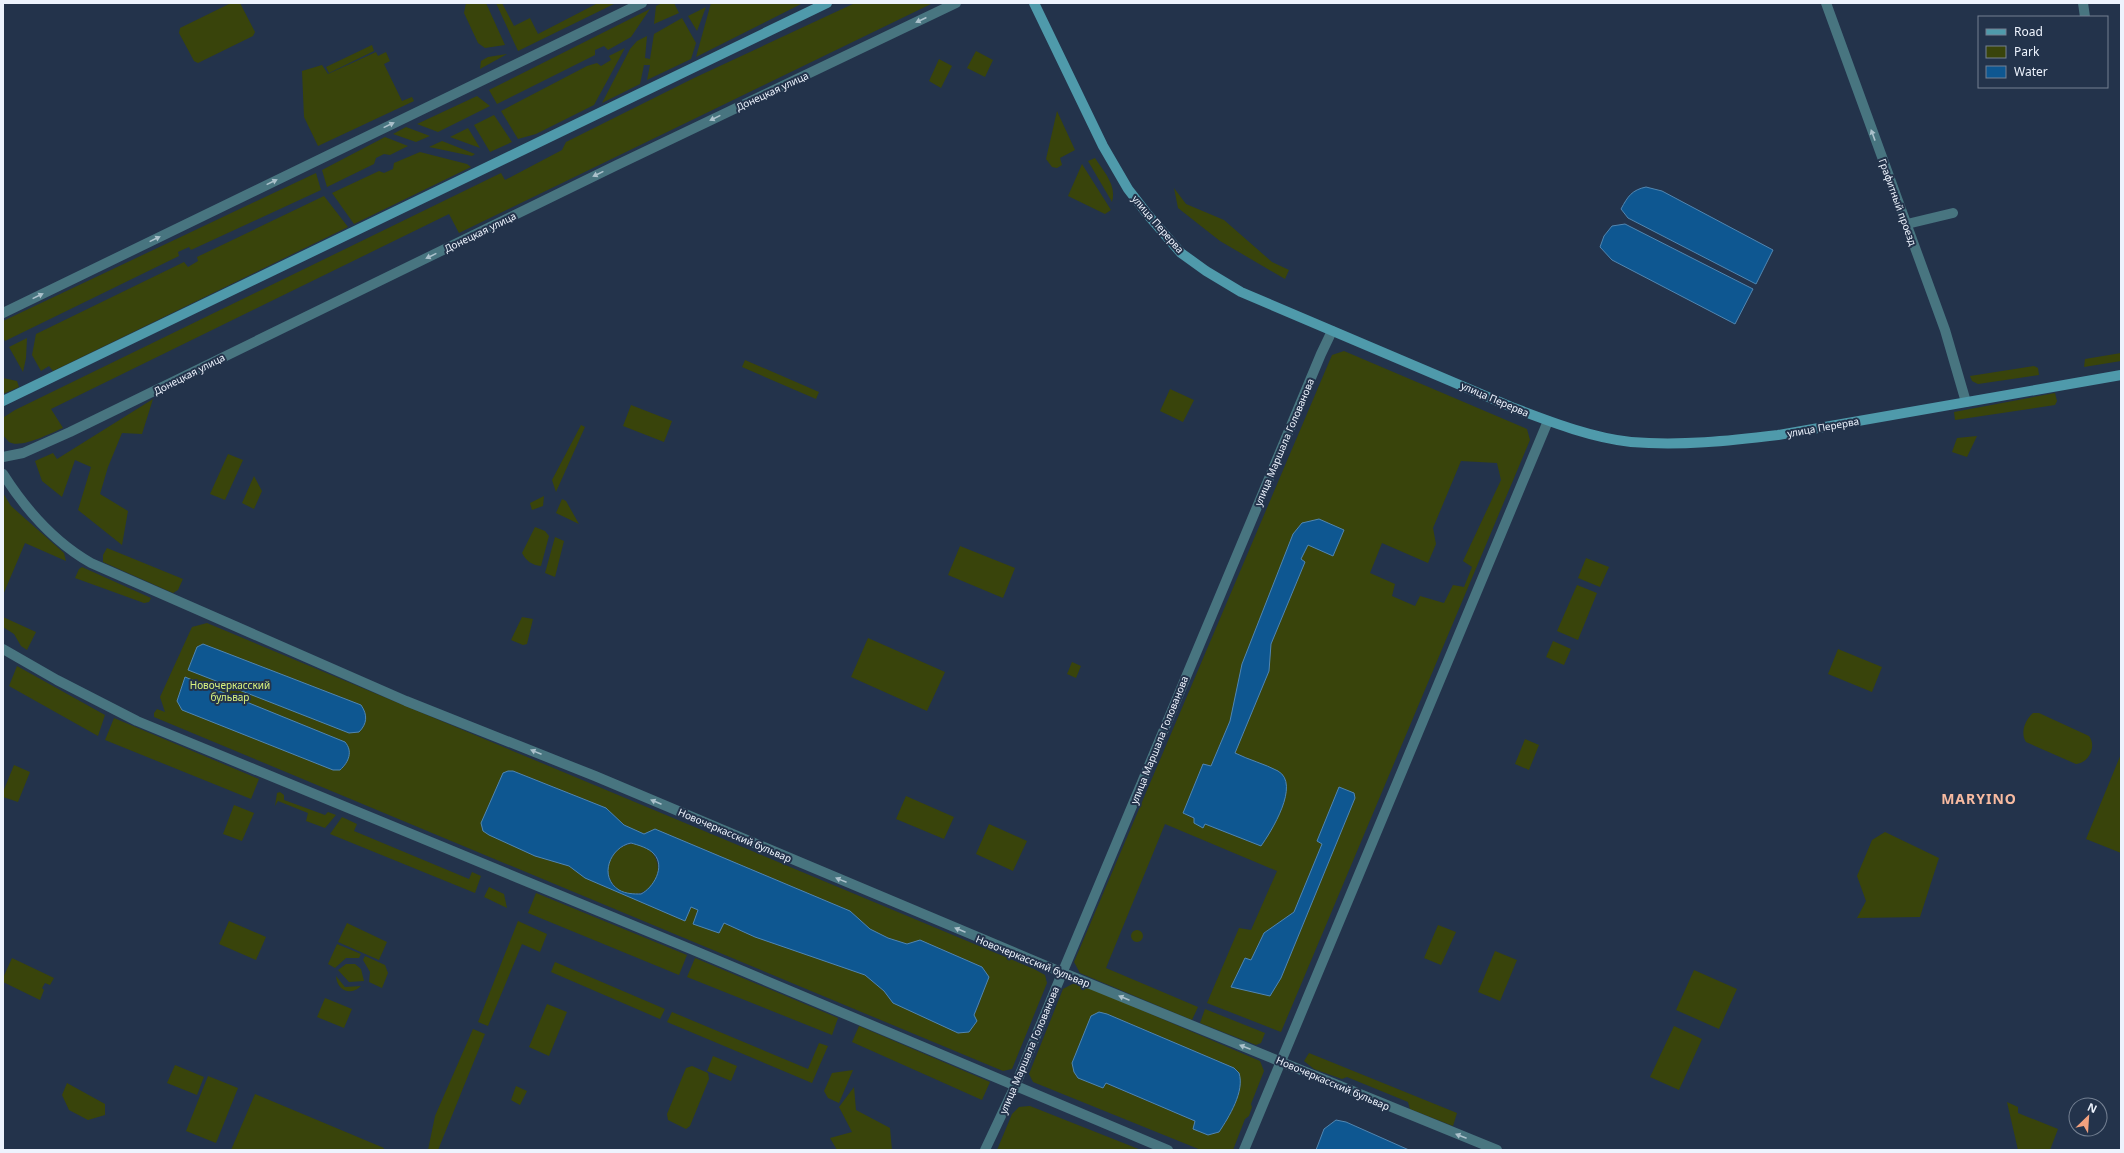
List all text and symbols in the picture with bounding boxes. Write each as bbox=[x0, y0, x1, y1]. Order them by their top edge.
legend bbox=[1978, 16, 2108, 88]
one-way arrow bbox=[916, 17, 927, 23]
text: Road bbox=[2014, 23, 2043, 40]
text: Park bbox=[2014, 43, 2040, 60]
text: Water bbox=[2014, 63, 2048, 80]
street label: Донецкая улица bbox=[734, 68, 810, 114]
one-way arrow bbox=[710, 115, 721, 121]
one-way arrow bbox=[383, 122, 394, 128]
one-way arrow bbox=[1870, 129, 1876, 141]
street label: Графитный проезд bbox=[1876, 156, 1920, 248]
one-way arrow bbox=[593, 171, 604, 177]
one-way arrow bbox=[266, 179, 277, 185]
street label: улица Перерва bbox=[1129, 192, 1187, 256]
street label: Донецкая улица bbox=[442, 209, 518, 255]
one-way arrow bbox=[149, 236, 161, 242]
one-way arrow bbox=[425, 253, 437, 259]
one-way arrow bbox=[32, 293, 44, 299]
street label: Донецкая улица bbox=[151, 350, 227, 398]
street label: улица Маршала Голованова bbox=[1251, 376, 1317, 508]
street label: улица Перерва bbox=[1459, 378, 1531, 420]
street label: улица Перерва bbox=[1786, 414, 1860, 440]
street label: улица Маршала Голованова bbox=[1127, 674, 1191, 806]
park label: Новочеркасский бульвар bbox=[190, 678, 270, 704]
one-way arrow bbox=[530, 749, 542, 755]
district label: MARYINO bbox=[1941, 789, 2017, 808]
one-way arrow bbox=[651, 799, 662, 805]
street label: Новочеркасский бульвар bbox=[676, 805, 794, 865]
one-way arrow bbox=[834, 876, 846, 882]
one-way arrow bbox=[954, 927, 966, 933]
street label: Новочеркасский бульвар bbox=[974, 932, 1092, 990]
street label: улица Маршала Голованова bbox=[996, 984, 1062, 1116]
one-way arrow bbox=[1119, 995, 1130, 1001]
one-way arrow bbox=[1238, 1043, 1250, 1049]
street label: Новочеркасский бульвар bbox=[1274, 1053, 1392, 1113]
north arrow bbox=[2068, 1097, 2108, 1137]
text: N bbox=[2085, 1099, 2100, 1116]
one-way arrow bbox=[1454, 1132, 1466, 1138]

